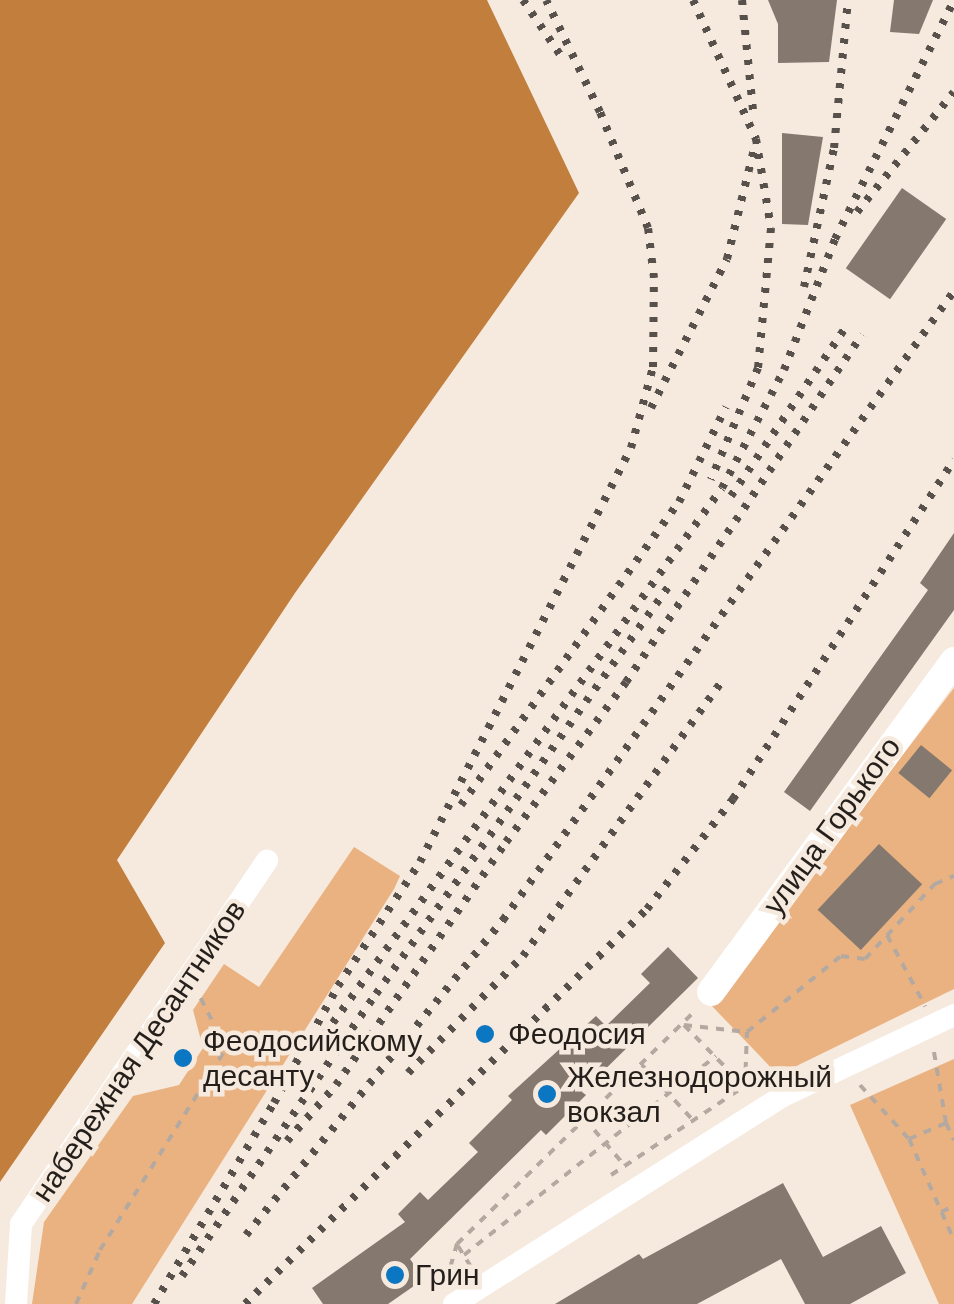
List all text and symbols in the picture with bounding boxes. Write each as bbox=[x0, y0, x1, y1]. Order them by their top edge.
street label: улица Горького bbox=[755, 730, 909, 922]
street label: набережная Десантников bbox=[25, 893, 253, 1209]
place label: Феодосия bbox=[508, 1016, 646, 1052]
marker: Феодосия bbox=[472, 1021, 498, 1047]
place label: Феодосийскому десанту bbox=[203, 1023, 422, 1094]
marker: Феодосийскому десанту bbox=[172, 1047, 194, 1069]
place label: Железнодорожный вокзал bbox=[567, 1059, 832, 1130]
marker: Железнодорожный вокзал bbox=[536, 1083, 558, 1105]
place label: Грин bbox=[415, 1257, 480, 1293]
marker: Грин bbox=[384, 1264, 406, 1286]

